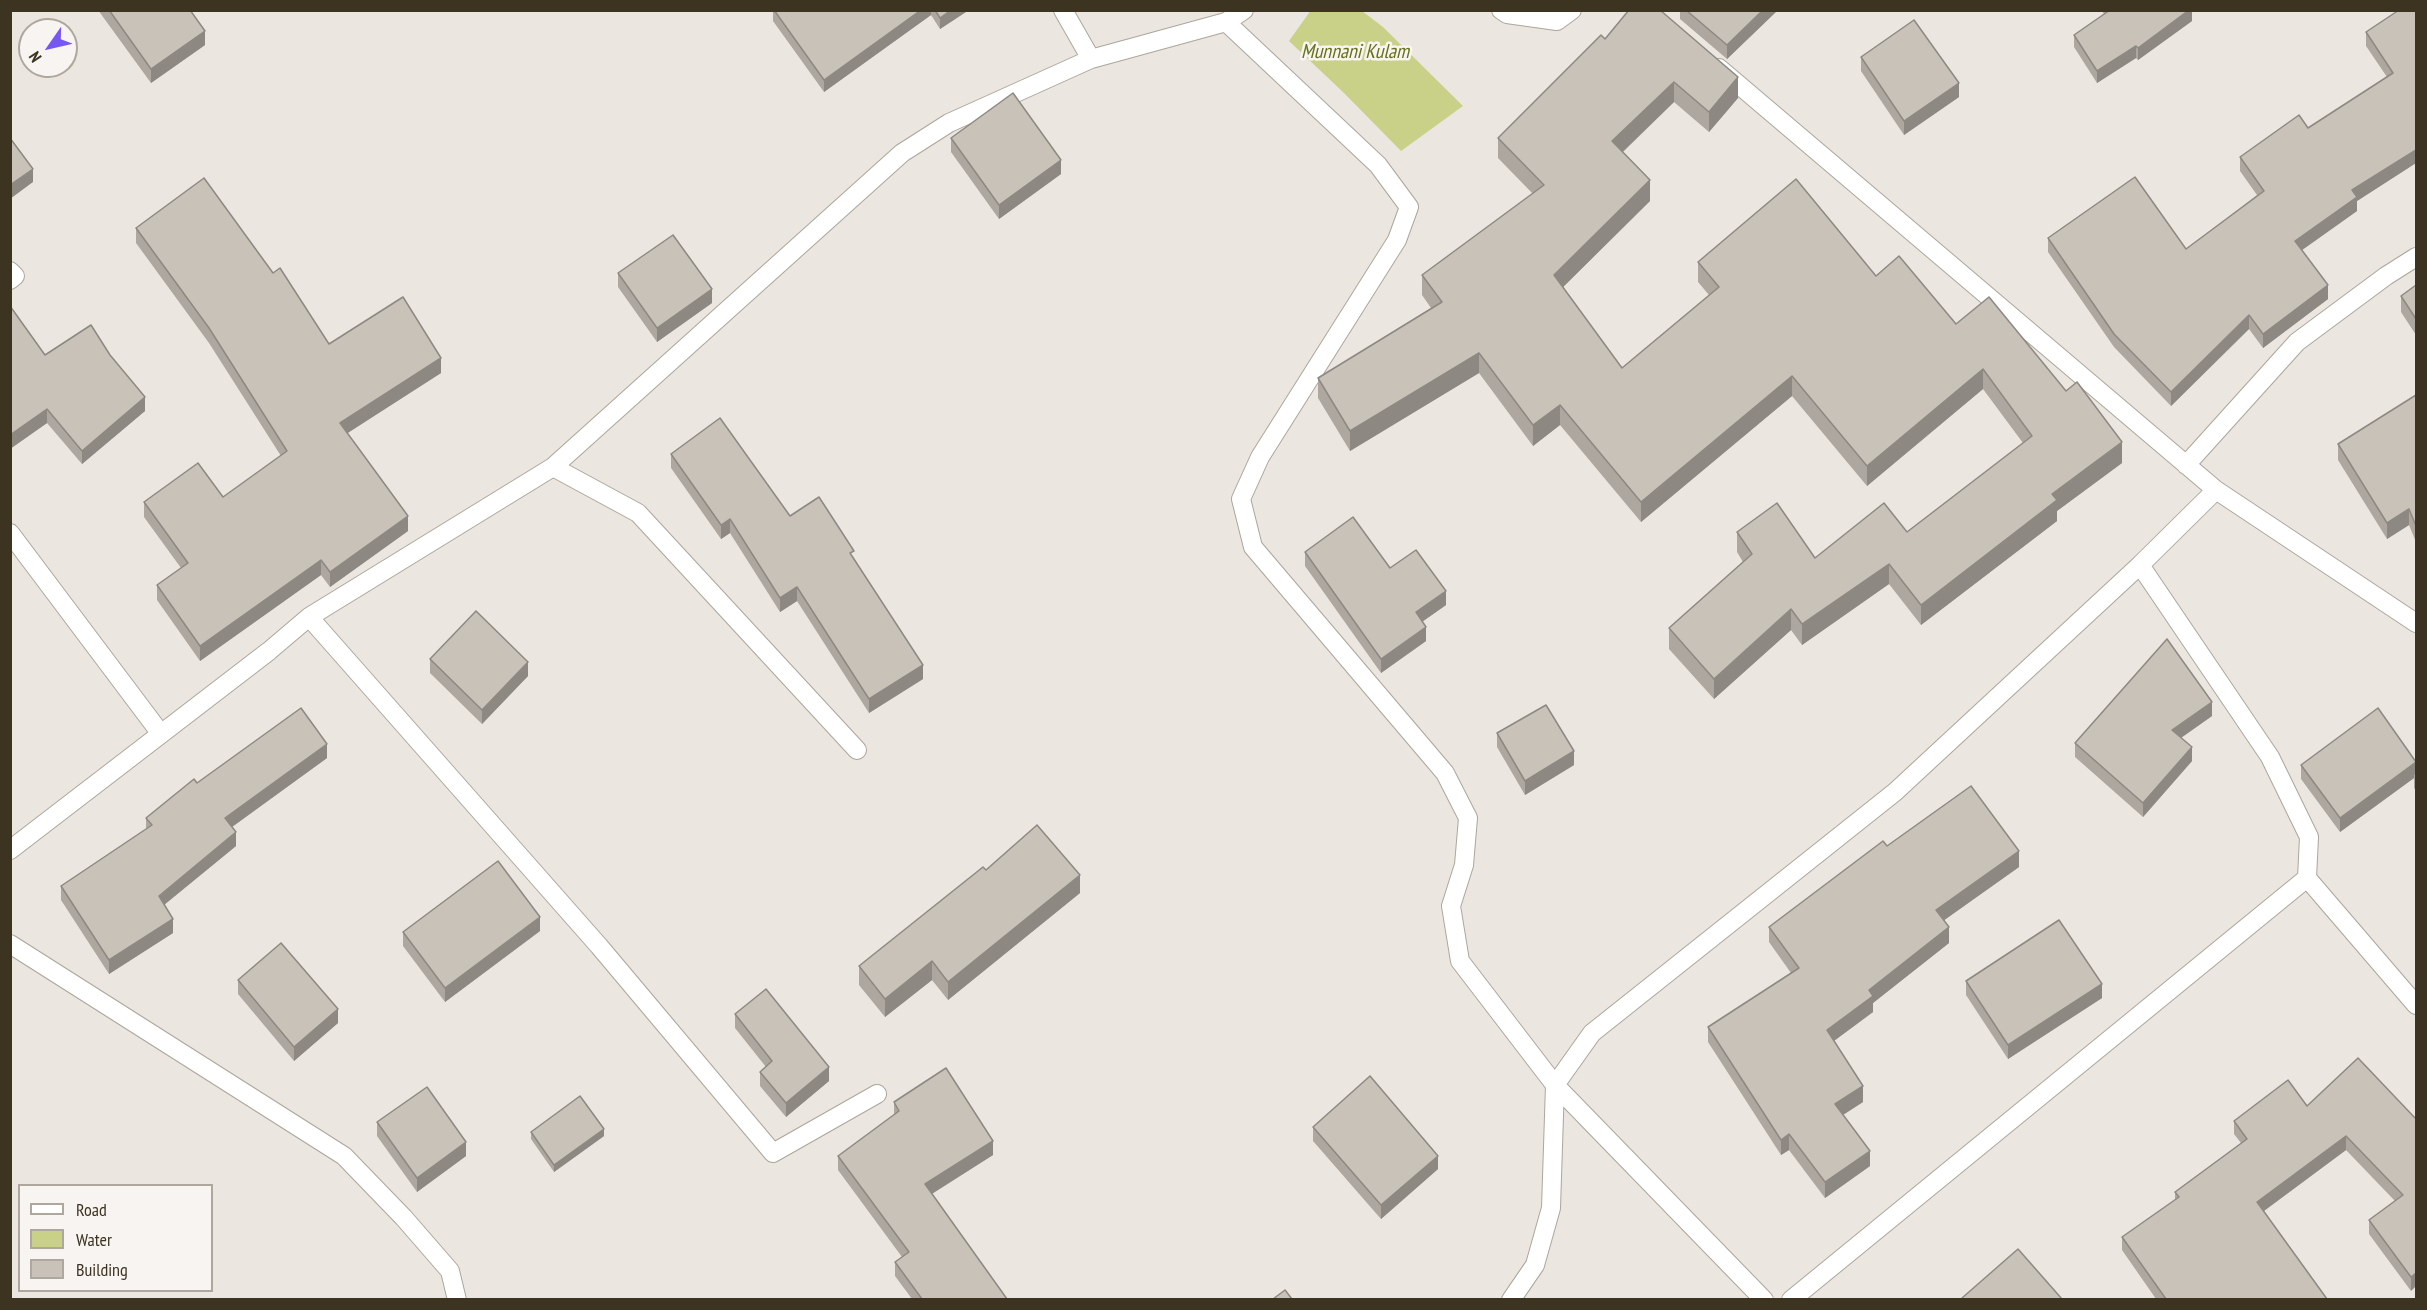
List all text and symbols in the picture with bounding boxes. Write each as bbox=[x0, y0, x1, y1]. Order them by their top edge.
north arrow bbox=[18, 18, 78, 78]
water label: Munnani Kulam bbox=[1301, 40, 1409, 64]
text: N bbox=[24, 48, 45, 66]
legend bbox=[18, 1184, 213, 1292]
text: Road bbox=[76, 1198, 107, 1221]
text: Water bbox=[76, 1228, 112, 1251]
text: Building bbox=[76, 1258, 128, 1281]

